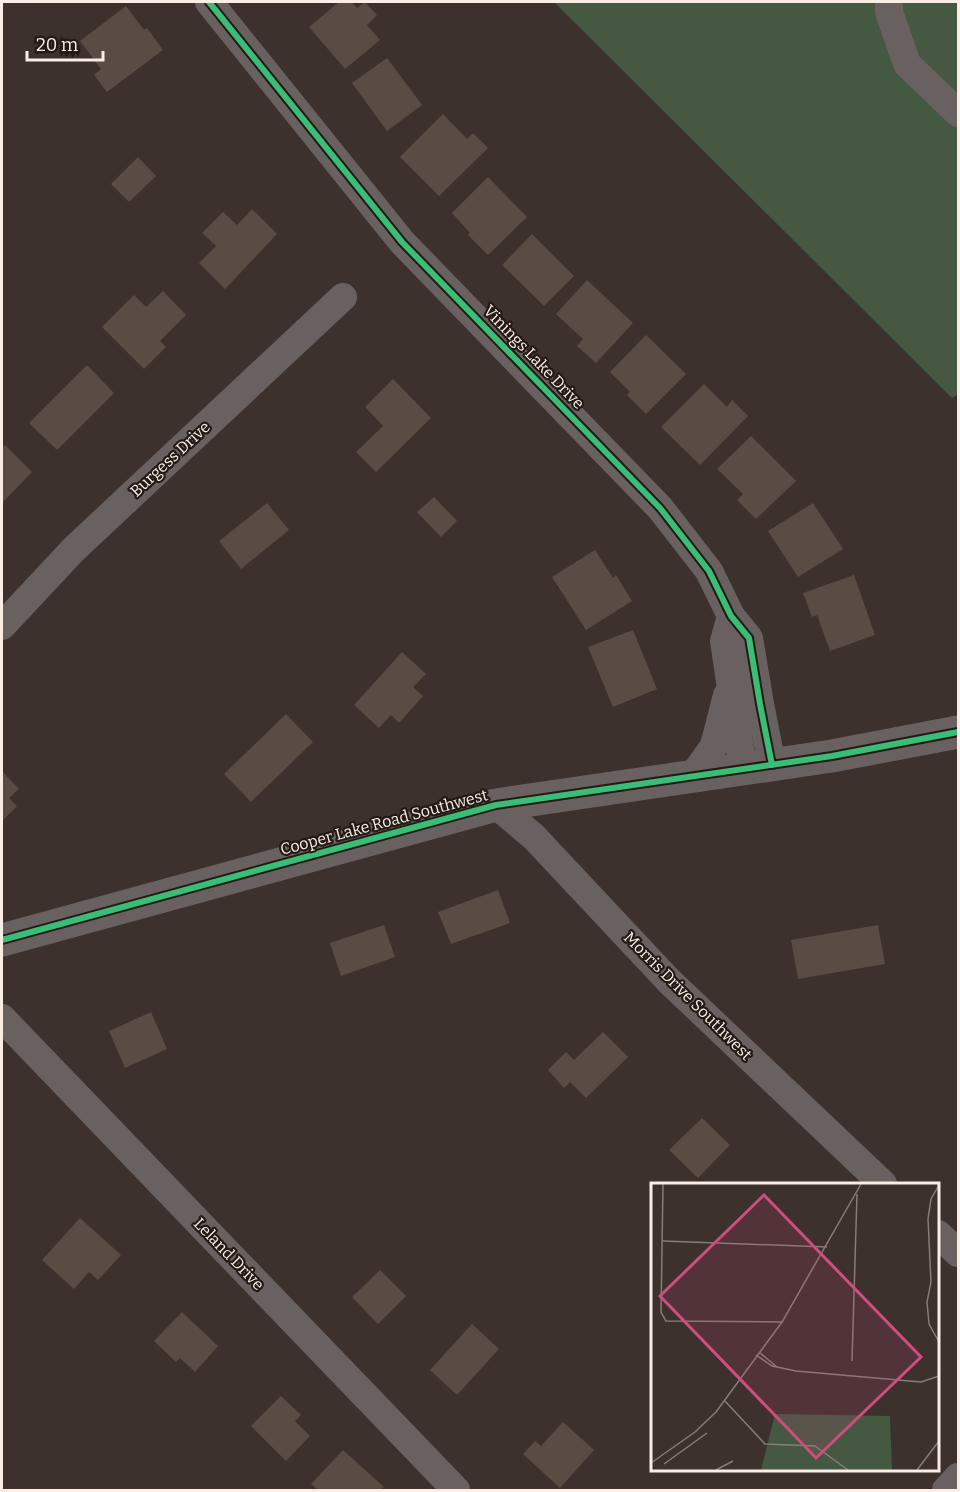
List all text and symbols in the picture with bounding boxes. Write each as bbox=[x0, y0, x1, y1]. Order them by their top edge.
scale bar bbox=[27, 24, 104, 62]
text: 20 m bbox=[36, 34, 78, 56]
street label: Vinings Lake Drive bbox=[480, 301, 588, 413]
street label: Burgess Drive bbox=[126, 417, 214, 501]
street label: Cooper Lake Road Southwest bbox=[278, 785, 490, 859]
street label: Morris Drive Southwest bbox=[620, 928, 756, 1064]
inset map bbox=[651, 1183, 939, 1471]
street label: Leland Drive bbox=[190, 1214, 268, 1294]

